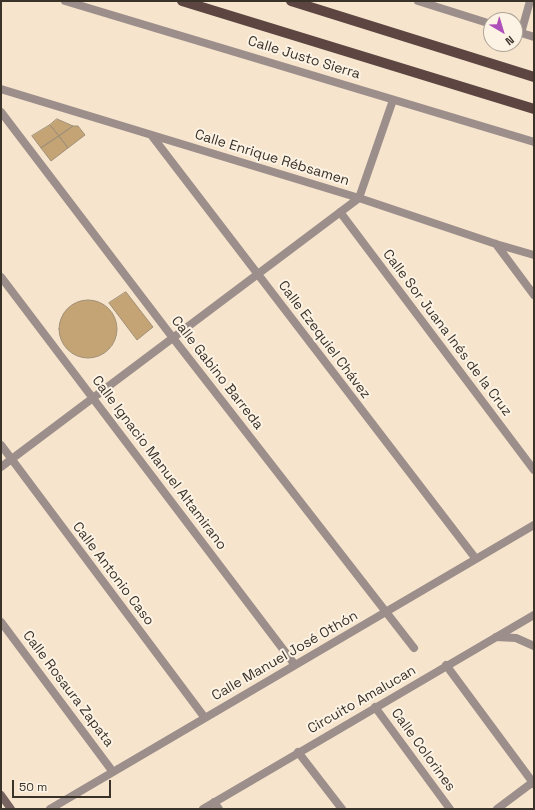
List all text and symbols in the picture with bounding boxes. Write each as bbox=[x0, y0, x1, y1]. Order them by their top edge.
north arrow bbox=[483, 12, 523, 52]
street label: Calle Justo Sierra bbox=[246, 33, 362, 83]
text: N bbox=[503, 33, 517, 48]
street label: Calle Enrique Rébsamen bbox=[193, 126, 351, 190]
street label: Calle Sor Juana Inés de la Cruz bbox=[379, 246, 515, 420]
street label: Calle Ezequiel Chávez bbox=[274, 278, 374, 402]
street label: Calle Gabino Barreda bbox=[167, 313, 267, 433]
street label: Calle Ignacio Manuel Altamirano bbox=[88, 373, 230, 553]
street label: Calle Antonio Caso bbox=[69, 519, 157, 629]
street label: Calle Manuel José Othón bbox=[209, 607, 361, 705]
street label: Calle Rosaura Zapata bbox=[19, 628, 117, 750]
street label: Circuito Amalucan bbox=[305, 662, 419, 738]
street label: Calle Colorines bbox=[387, 705, 459, 795]
scale bar bbox=[14, 772, 113, 798]
text: 50 m bbox=[19, 779, 47, 795]

